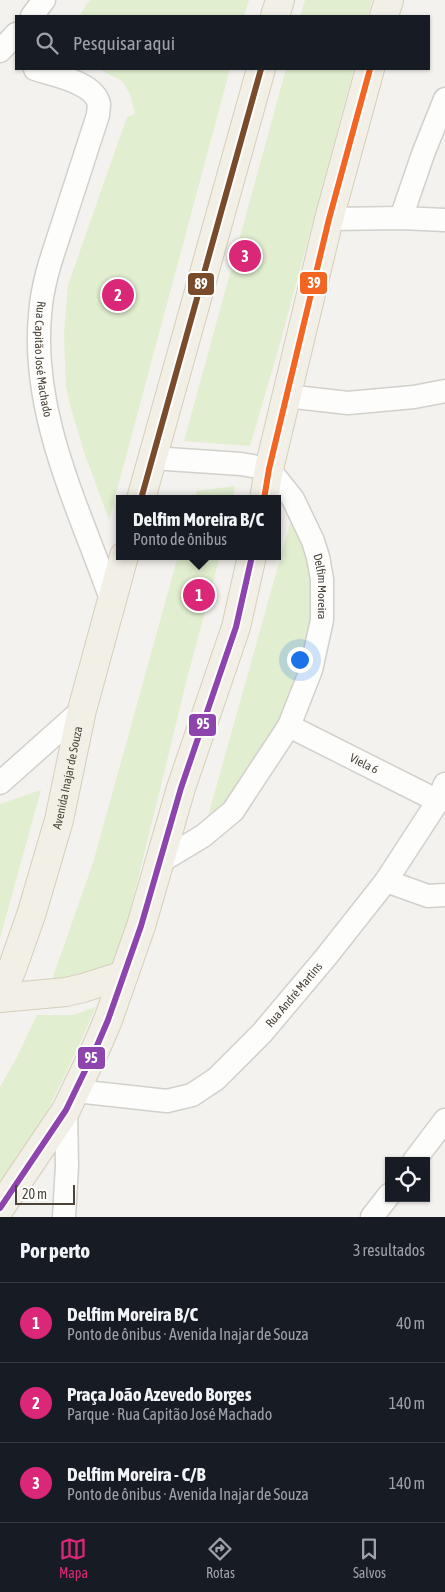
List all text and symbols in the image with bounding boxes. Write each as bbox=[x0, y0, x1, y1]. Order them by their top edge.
search box bbox=[15, 15, 430, 70]
icon: search bbox=[33, 29, 61, 57]
text: Pesquisar aqui bbox=[73, 32, 175, 54]
pin: 3 bbox=[229, 237, 261, 275]
line badge: 39 bbox=[299, 271, 328, 295]
line badge: 89 bbox=[187, 272, 215, 296]
text: 39 bbox=[307, 275, 321, 291]
pin: 2 bbox=[102, 276, 134, 314]
text: 89 bbox=[194, 276, 208, 292]
street label: Rua Capitão José Machado bbox=[32, 300, 55, 419]
popup bbox=[116, 495, 281, 560]
text: Delfim Moreira B/C bbox=[133, 508, 264, 530]
text: Ponto de ônibus bbox=[133, 530, 227, 548]
street label: Delfim Moreira bbox=[310, 552, 329, 619]
pin: 1 bbox=[183, 576, 215, 614]
your location bbox=[287, 647, 313, 673]
line badge: 95 bbox=[188, 713, 217, 737]
text: 95 bbox=[196, 716, 210, 732]
street label: Avenida Inajar de Souza bbox=[50, 725, 85, 831]
street label: Viela 6 bbox=[347, 751, 381, 777]
street label: Rua André Martins bbox=[263, 960, 325, 1030]
line badge: 95 bbox=[77, 1046, 106, 1070]
text: 95 bbox=[84, 1050, 98, 1066]
map controls bbox=[385, 1157, 430, 1202]
button: locate bbox=[385, 1157, 430, 1202]
scale bar bbox=[15, 1182, 75, 1205]
text: 20 m bbox=[22, 1186, 47, 1202]
text: Por perto bbox=[20, 1238, 90, 1262]
text: 3 resultados bbox=[353, 1241, 425, 1259]
text: Delfim Moreira B/C bbox=[67, 1303, 198, 1325]
text: 1 bbox=[32, 1314, 40, 1332]
text: 40 m bbox=[396, 1314, 425, 1332]
text: Ponto de ônibus · Avenida Inajar de Souza bbox=[67, 1325, 309, 1343]
text: Praça João Azevedo Borges bbox=[67, 1383, 251, 1405]
text: 2 bbox=[32, 1394, 40, 1412]
text: 140 m bbox=[389, 1394, 425, 1412]
text: Parque · Rua Capitão José Machado bbox=[67, 1405, 272, 1423]
text: Delfim Moreira - C/B bbox=[67, 1463, 205, 1485]
text: 3 bbox=[32, 1474, 40, 1492]
text: 140 m bbox=[389, 1474, 425, 1492]
text: Ponto de ônibus · Avenida Inajar de Souza bbox=[67, 1485, 309, 1503]
tab: Mapa bbox=[59, 1535, 88, 1581]
tab: Rotas bbox=[206, 1535, 235, 1581]
tab: Salvos bbox=[353, 1535, 386, 1581]

